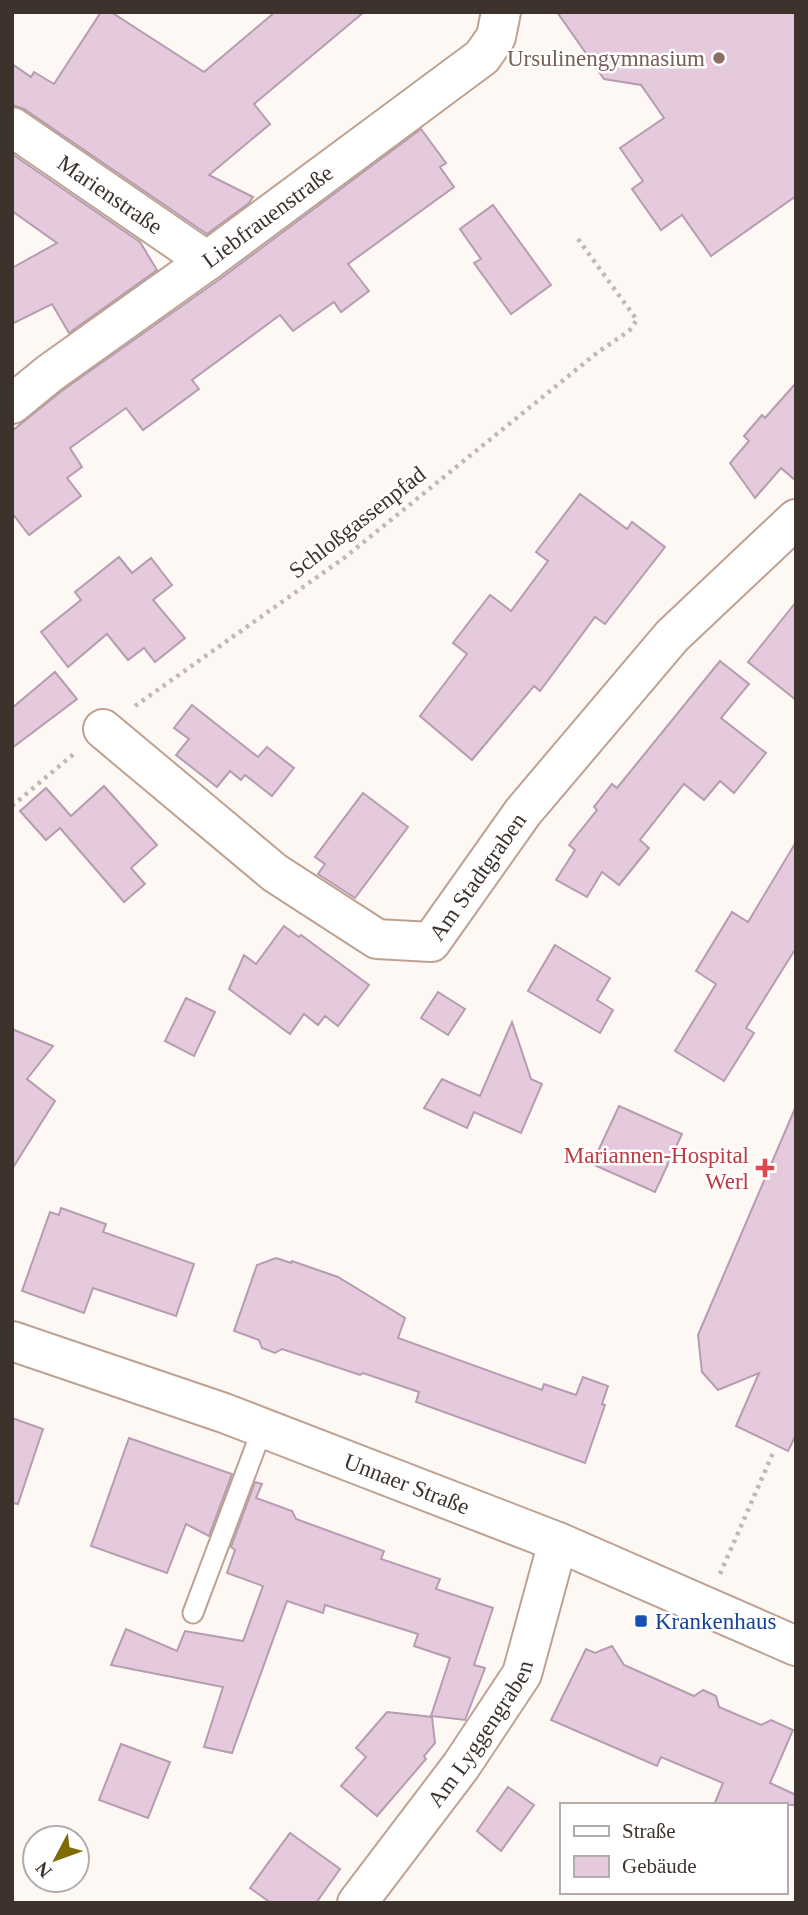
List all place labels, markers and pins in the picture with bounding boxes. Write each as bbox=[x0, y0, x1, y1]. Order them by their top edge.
place label: Ursulinengymnasium bbox=[507, 46, 705, 71]
marker: Ursulinengymnasium bbox=[711, 50, 727, 66]
place label: Mariannen-Hospital Werl bbox=[564, 1143, 749, 1194]
marker: Mariannen-Hospital Werl bbox=[755, 1158, 775, 1178]
place label: Krankenhaus bbox=[655, 1609, 776, 1634]
marker: Krankenhaus bbox=[633, 1613, 649, 1629]

